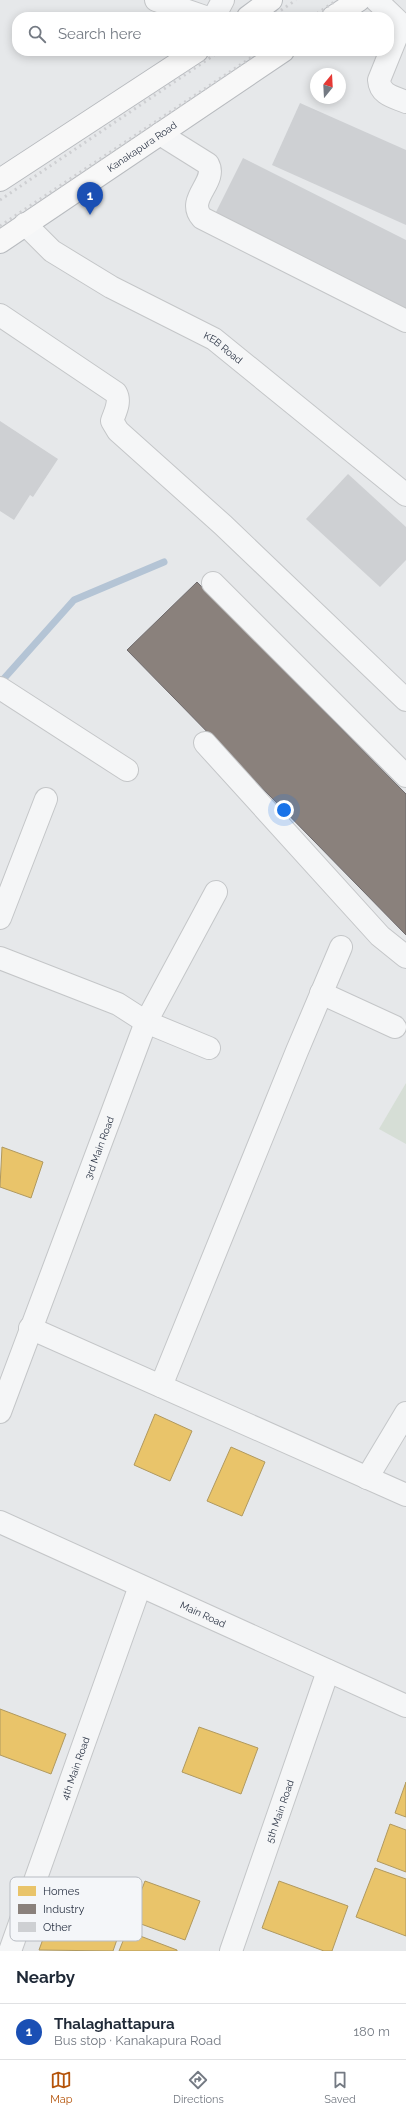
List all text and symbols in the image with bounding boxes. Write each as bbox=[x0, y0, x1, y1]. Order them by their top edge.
search box bbox=[12, 12, 394, 56]
icon: search bbox=[26, 23, 48, 45]
text: Search here bbox=[58, 25, 141, 43]
north arrow bbox=[310, 68, 346, 104]
street label: Kanakapura Road bbox=[105, 119, 179, 174]
pin: 1 bbox=[77, 182, 103, 215]
street label: KEB Road bbox=[202, 329, 245, 365]
your location bbox=[274, 800, 294, 820]
street label: 3rd Main Road bbox=[82, 1115, 116, 1181]
street label: Main Road bbox=[179, 1599, 228, 1629]
street label: 4th Main Road bbox=[59, 1735, 91, 1801]
street label: 5th Main Road bbox=[263, 1778, 295, 1844]
legend bbox=[10, 1877, 142, 1941]
text: Homes bbox=[43, 1885, 79, 1898]
text: Industry bbox=[43, 1903, 84, 1916]
text: Other bbox=[43, 1921, 72, 1934]
text: Nearby bbox=[16, 1967, 75, 1987]
text: Thalaghattapura bbox=[54, 2015, 175, 2033]
text: 1 bbox=[26, 2024, 32, 2039]
text: 180 m bbox=[354, 2024, 390, 2039]
text: Bus stop · Kanakapura Road bbox=[54, 2033, 221, 2048]
tab: Map bbox=[50, 2069, 73, 2106]
tab: Directions bbox=[173, 2069, 224, 2106]
tab: Saved bbox=[324, 2069, 356, 2106]

